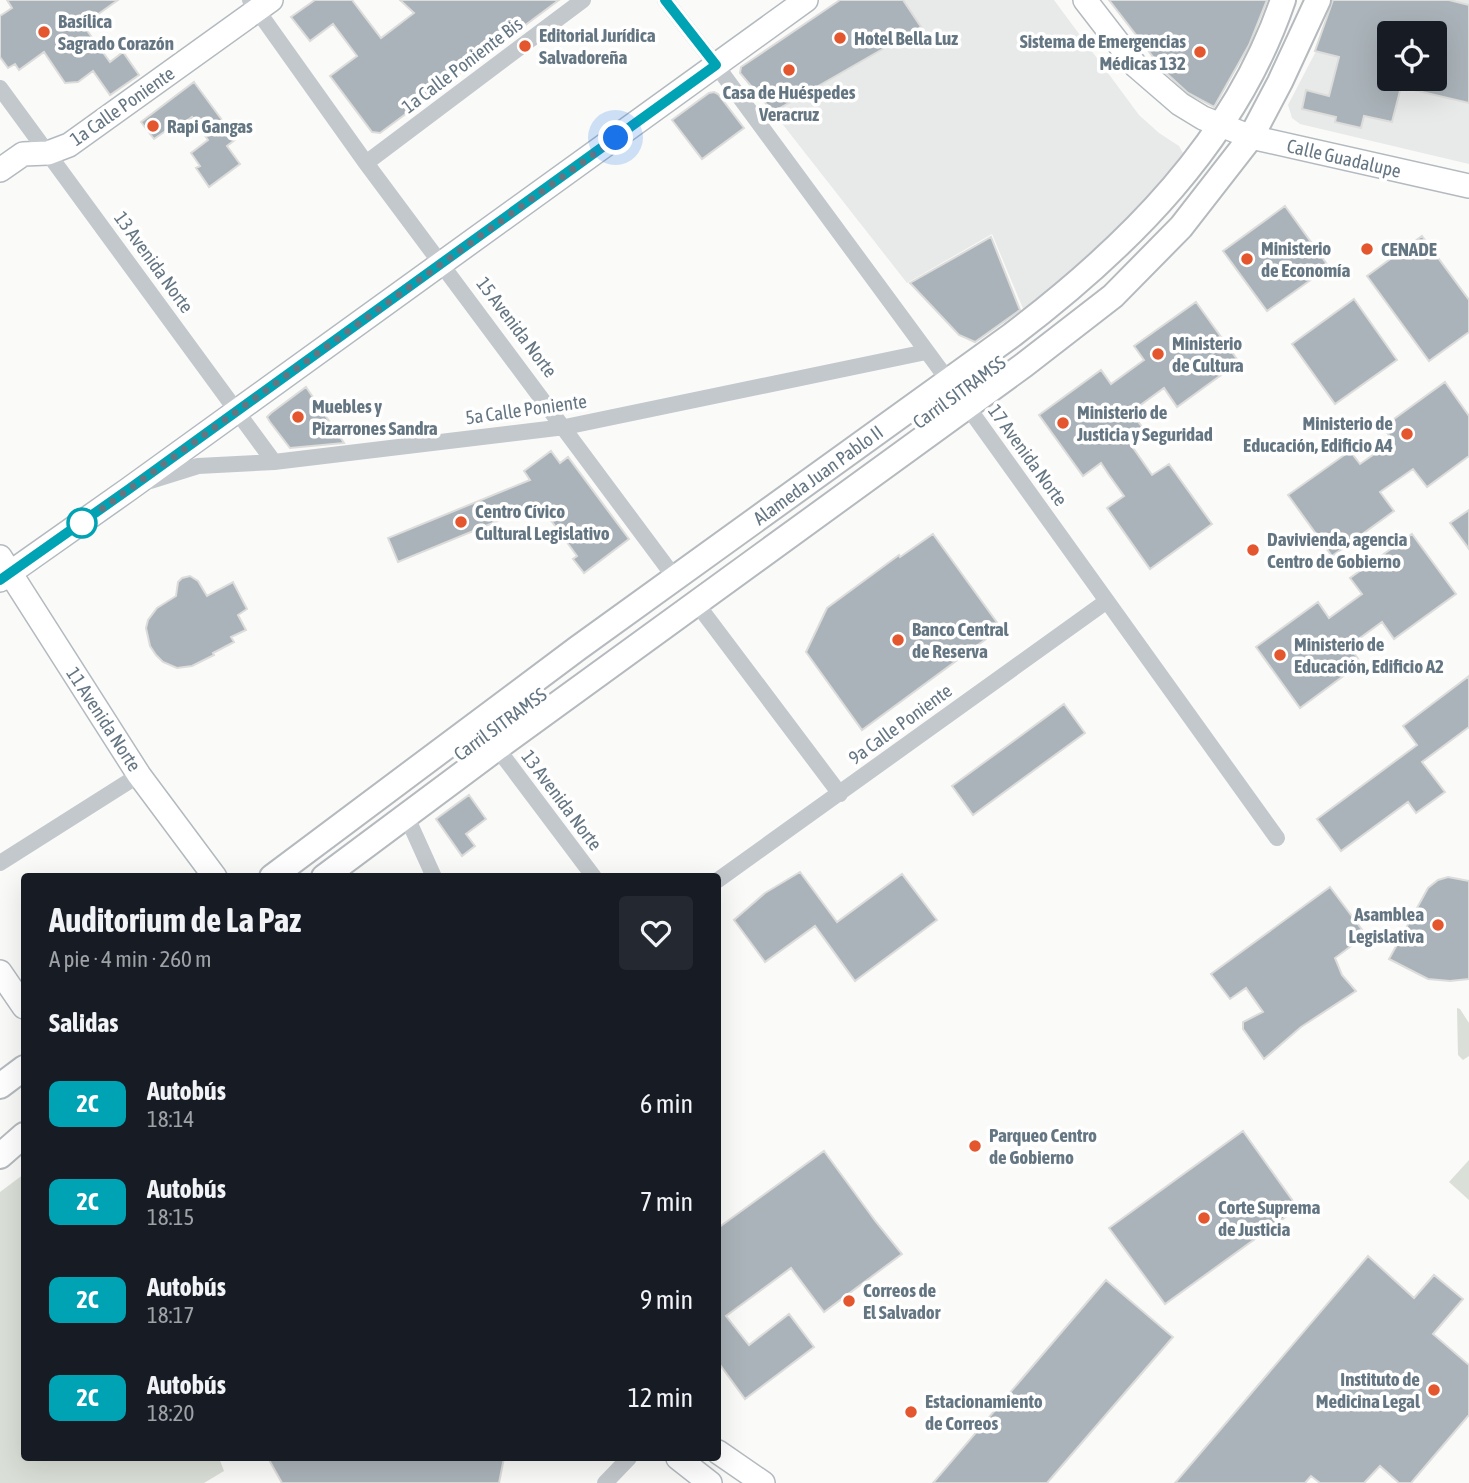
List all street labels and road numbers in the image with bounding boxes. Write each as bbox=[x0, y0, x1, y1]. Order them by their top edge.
street label: 1a Calle Poniente Bis bbox=[398, 12, 527, 117]
street label: 1a Calle Poniente bbox=[66, 62, 178, 150]
street label: Calle Guadalupe bbox=[1285, 134, 1403, 182]
street label: 13 Avenida Norte bbox=[110, 207, 198, 317]
street label: 15 Avenida Norte bbox=[472, 273, 562, 381]
street label: Carril SITRAMSS bbox=[908, 351, 1010, 433]
street label: 5a Calle Poniente bbox=[464, 390, 588, 428]
street label: 17 Avenida Norte bbox=[984, 400, 1072, 510]
street label: Alameda Juan Pablo II bbox=[749, 421, 887, 529]
street label: 11 Avenida Norte bbox=[62, 663, 146, 775]
street label: 9a Calle Poniente bbox=[844, 679, 956, 769]
street label: Carril SITRAMSS bbox=[449, 683, 551, 765]
street label: 13 Avenida Norte bbox=[517, 746, 607, 854]

